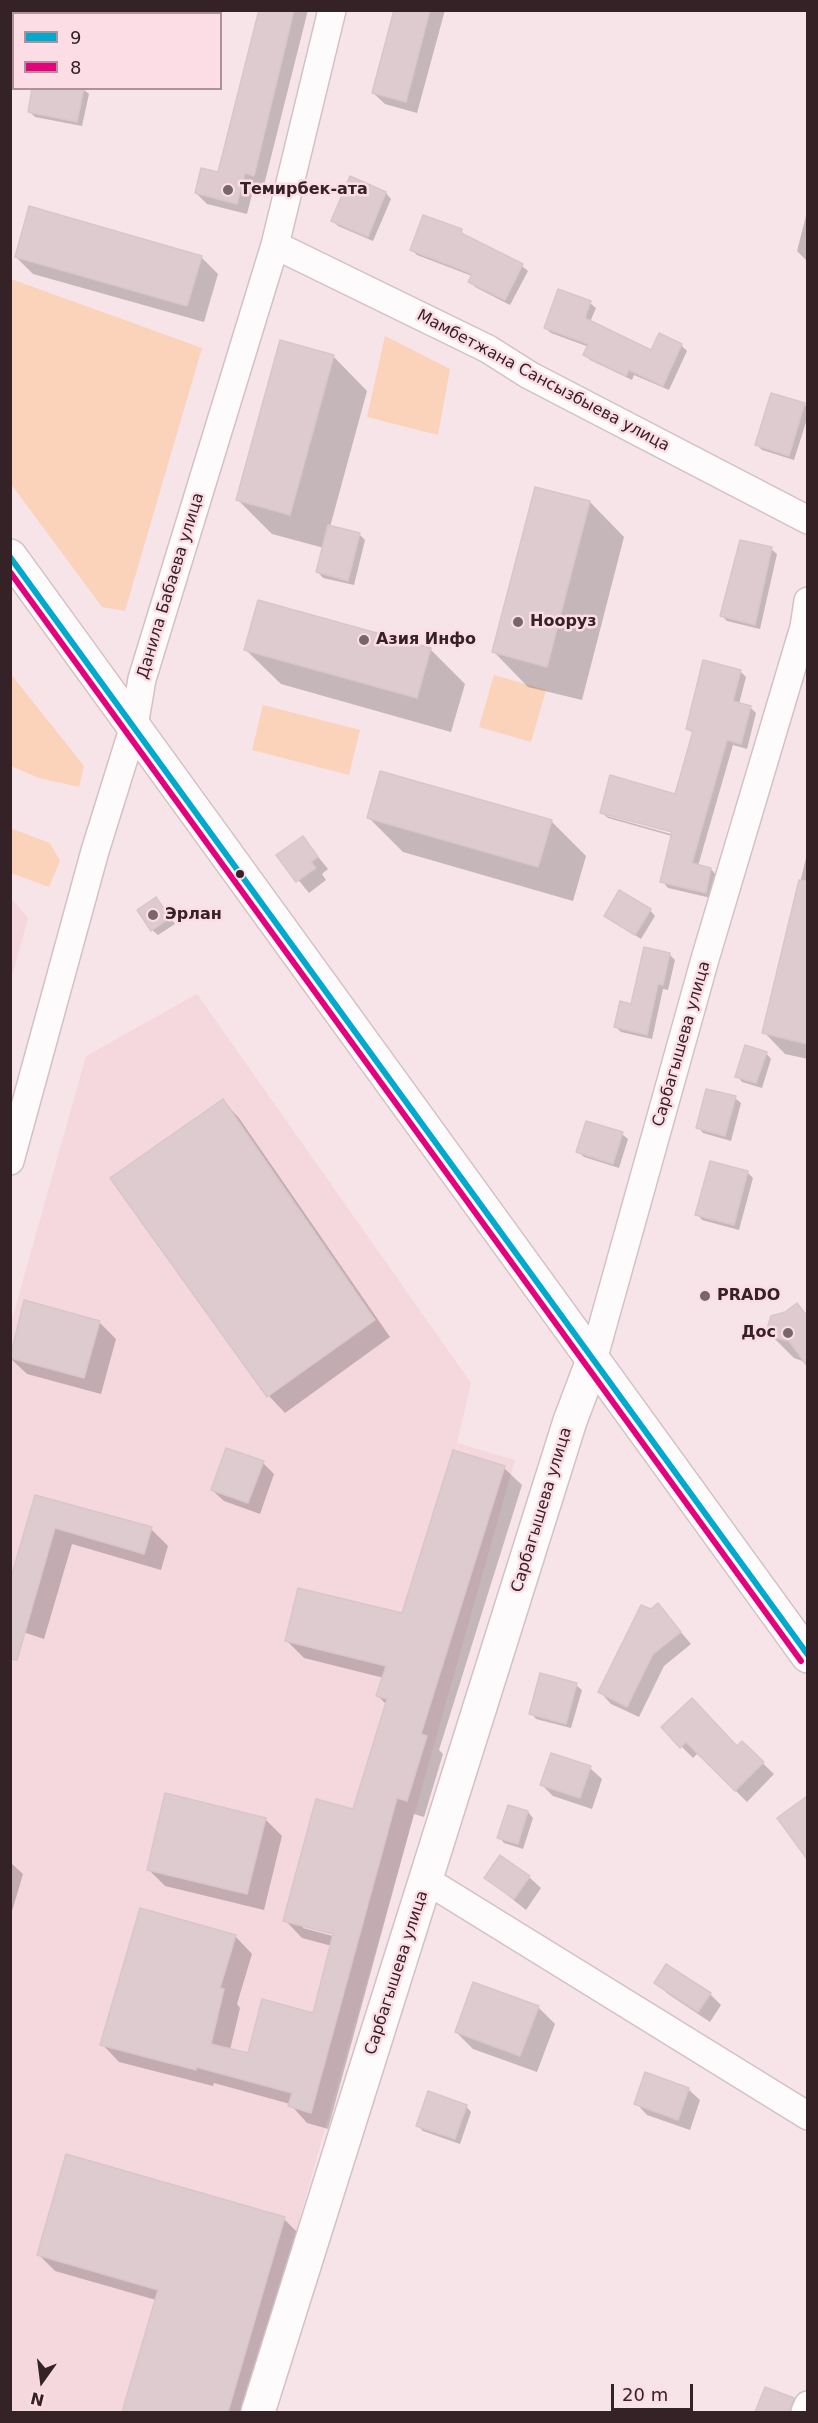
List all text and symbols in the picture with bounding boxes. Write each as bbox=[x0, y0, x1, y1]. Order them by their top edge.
legend bbox=[12, 12, 222, 90]
text: 9 bbox=[70, 27, 81, 48]
text: 8 bbox=[70, 57, 81, 78]
place label: Темирбек-ата bbox=[240, 180, 368, 200]
marker: Темирбек-ата bbox=[221, 183, 235, 197]
street label: Мамбетжана Сансызбыева улица bbox=[414, 306, 672, 456]
street label: Данила Бабаева улица bbox=[134, 491, 208, 681]
place label: Нооруз bbox=[530, 612, 597, 632]
marker: Нооруз bbox=[511, 615, 525, 629]
place label: Азия Инфо bbox=[376, 630, 476, 650]
marker: Азия Инфо bbox=[357, 633, 371, 647]
unlabelled marker bbox=[234, 868, 246, 880]
place label: Эрлан bbox=[165, 905, 222, 925]
marker: Эрлан bbox=[146, 908, 160, 922]
street label: Сарбагышева улица bbox=[649, 959, 715, 1129]
place label: PRADO bbox=[717, 1286, 780, 1306]
marker: PRADO bbox=[698, 1289, 712, 1303]
place label: Дос bbox=[741, 1323, 776, 1343]
marker: Дос bbox=[781, 1326, 795, 1340]
street label: Сарбагышева улица bbox=[508, 1425, 576, 1595]
street label: Сарбагышева улица bbox=[361, 1889, 433, 2057]
north arrow bbox=[12, 2351, 72, 2411]
scale bar bbox=[614, 2372, 696, 2410]
text: 20 m bbox=[622, 2384, 668, 2405]
text: N bbox=[29, 2388, 46, 2410]

